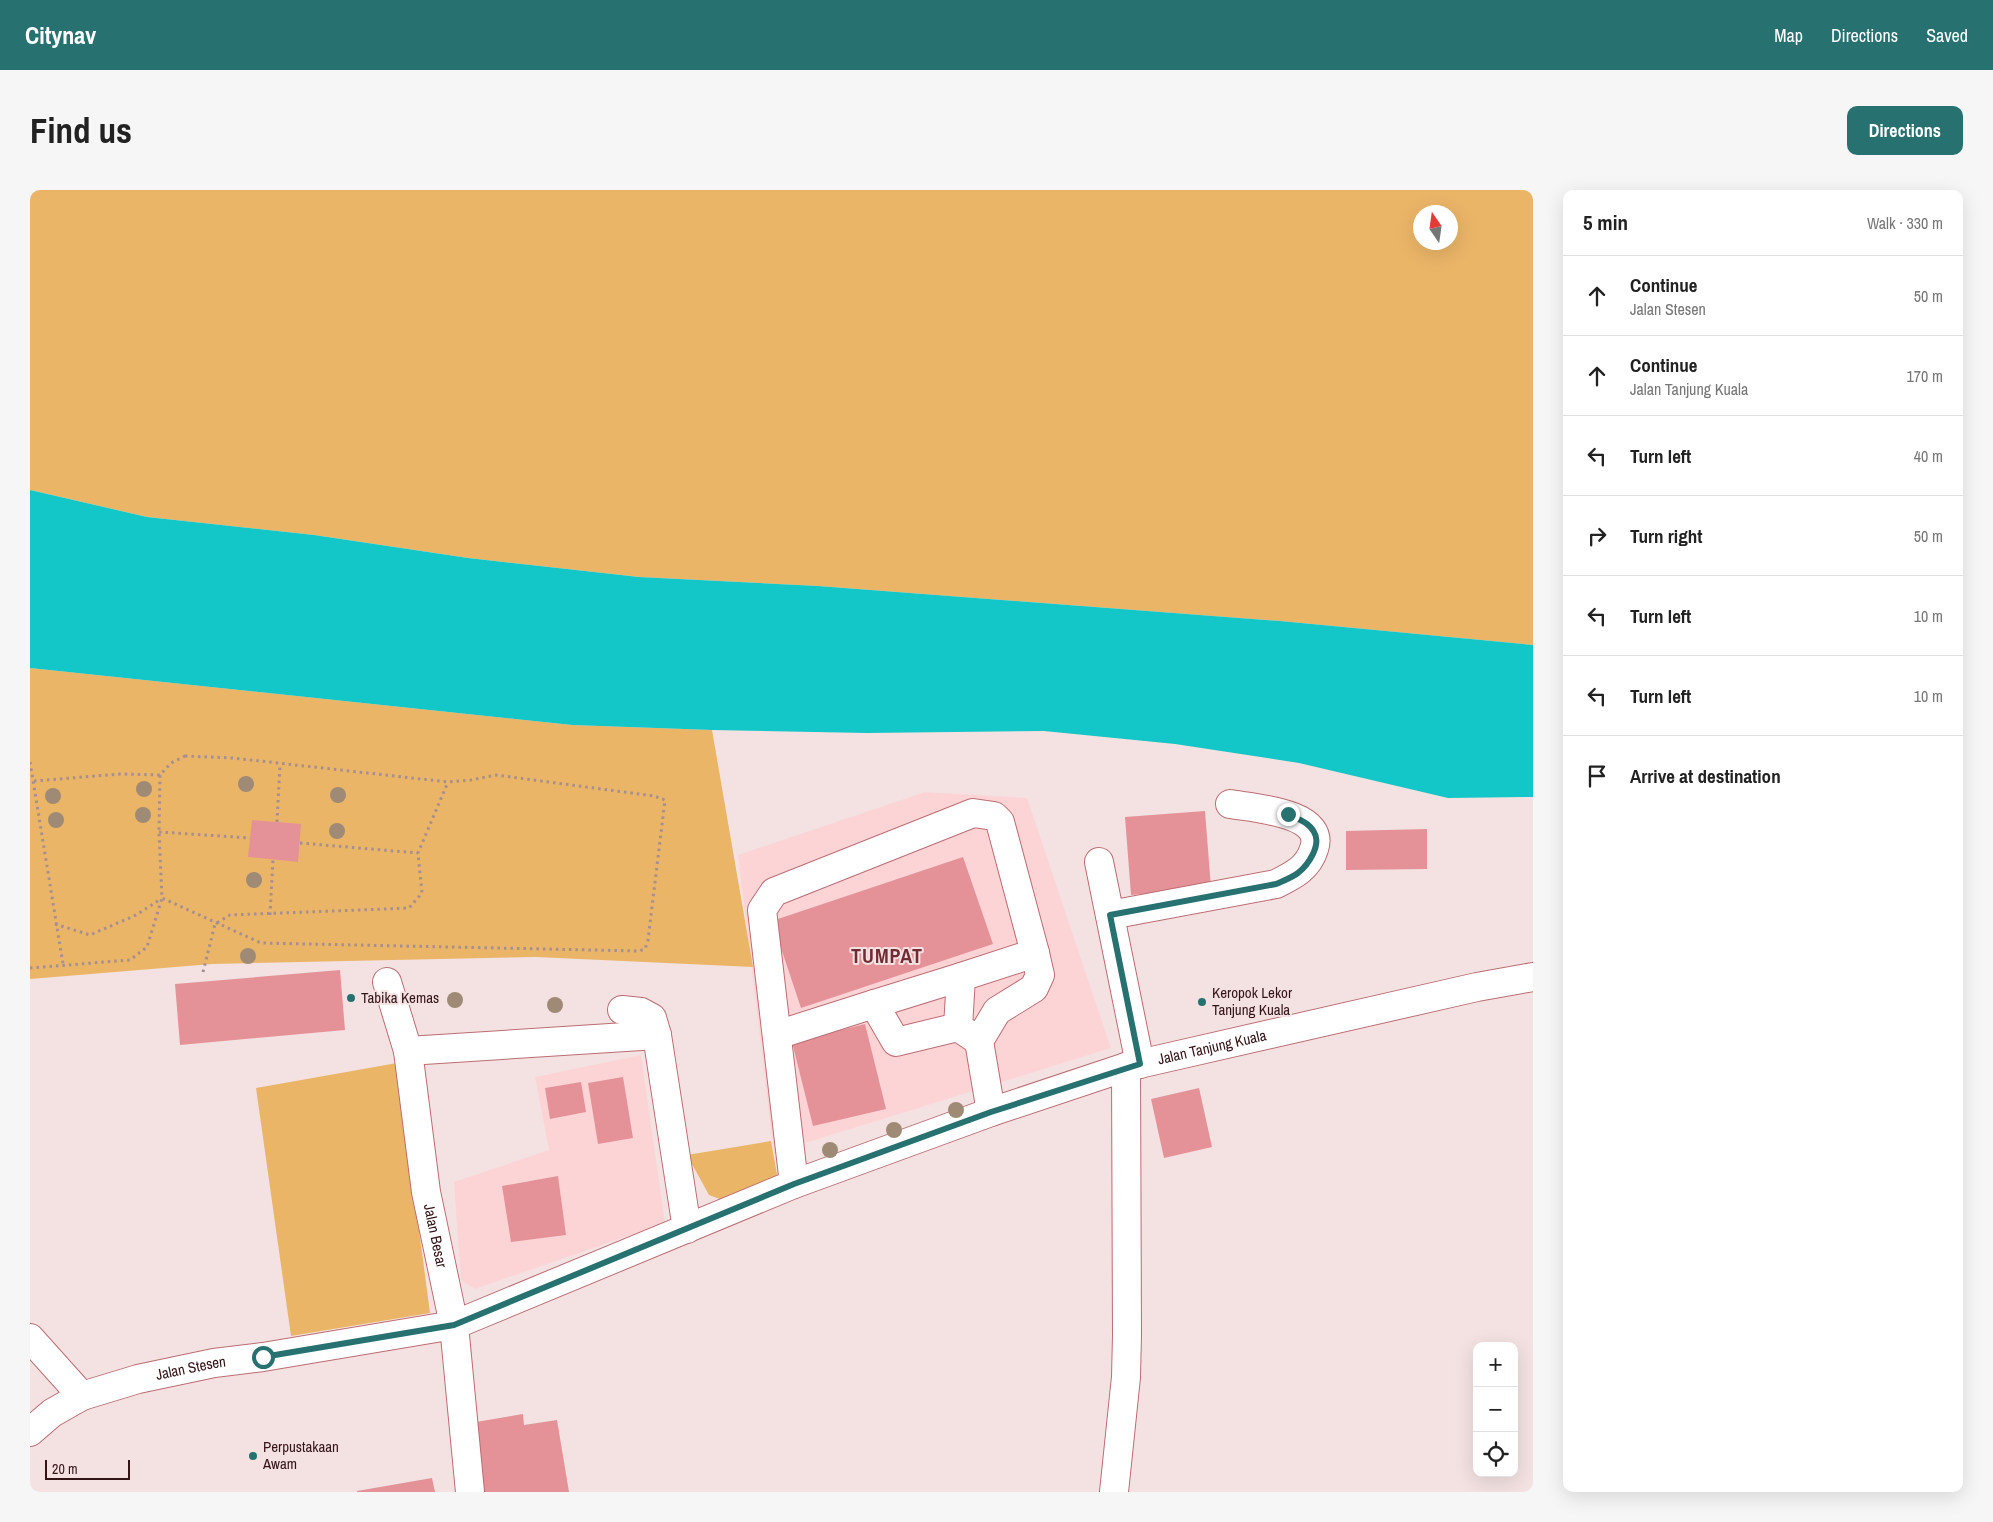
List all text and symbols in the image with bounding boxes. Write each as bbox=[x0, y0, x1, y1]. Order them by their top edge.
text: Citynav bbox=[25, 19, 96, 51]
text: Map bbox=[1774, 23, 1803, 48]
text: Directions bbox=[1831, 23, 1898, 48]
text: Saved bbox=[1926, 23, 1968, 48]
button: Directions bbox=[1847, 106, 1963, 155]
text: Find us bbox=[30, 107, 132, 154]
north arrow bbox=[1413, 205, 1458, 250]
text: 5 min bbox=[1583, 208, 1628, 237]
text: Walk · 330 m bbox=[1867, 212, 1943, 234]
text: Continue bbox=[1630, 272, 1698, 298]
icon: ahead bbox=[1583, 282, 1611, 310]
text: 50 m bbox=[1914, 285, 1943, 307]
text: Jalan Stesen bbox=[1630, 298, 1706, 320]
text: Continue bbox=[1630, 352, 1698, 378]
icon: ahead bbox=[1583, 362, 1611, 390]
text: 170 m bbox=[1907, 365, 1943, 387]
text: Jalan Tanjung Kuala bbox=[1630, 378, 1748, 400]
icon: left bbox=[1583, 442, 1611, 470]
text: Turn left bbox=[1630, 443, 1691, 469]
text: 40 m bbox=[1914, 445, 1943, 467]
icon: right bbox=[1583, 522, 1611, 550]
text: Turn right bbox=[1630, 523, 1702, 549]
text: 50 m bbox=[1914, 525, 1943, 547]
icon: left bbox=[1583, 602, 1611, 630]
text: Turn left bbox=[1630, 603, 1691, 629]
text: 10 m bbox=[1914, 605, 1943, 627]
icon: left bbox=[1583, 682, 1611, 710]
text: Turn left bbox=[1630, 683, 1691, 709]
text: 10 m bbox=[1914, 685, 1943, 707]
icon: arrive bbox=[1583, 762, 1611, 790]
text: Arrive at destination bbox=[1630, 763, 1781, 789]
route end bbox=[1277, 803, 1300, 826]
district label: TUMPAT bbox=[851, 942, 923, 969]
place label: Keropok Lekor Tanjung Kuala bbox=[1212, 982, 1292, 1020]
place label: Tabika Kemas bbox=[361, 987, 439, 1008]
marker: Tabika Kemas bbox=[345, 992, 357, 1004]
marker: Keropok Lekor Tanjung Kuala bbox=[1196, 996, 1208, 1008]
street label: Jalan Tanjung Kuala bbox=[1155, 1024, 1268, 1069]
street label: Jalan Besar bbox=[419, 1202, 453, 1270]
map controls bbox=[1473, 1342, 1518, 1477]
button: + bbox=[1473, 1342, 1518, 1387]
route start bbox=[252, 1346, 275, 1369]
street label: Jalan Stesen bbox=[154, 1351, 227, 1385]
button: − bbox=[1473, 1387, 1518, 1432]
button: locate bbox=[1473, 1432, 1518, 1477]
place label: Perpustakaan Awam bbox=[262, 1436, 339, 1474]
marker: Perpustakaan Awam bbox=[247, 1450, 259, 1462]
scale bar bbox=[45, 1457, 130, 1480]
text: 20 m bbox=[52, 1460, 78, 1478]

